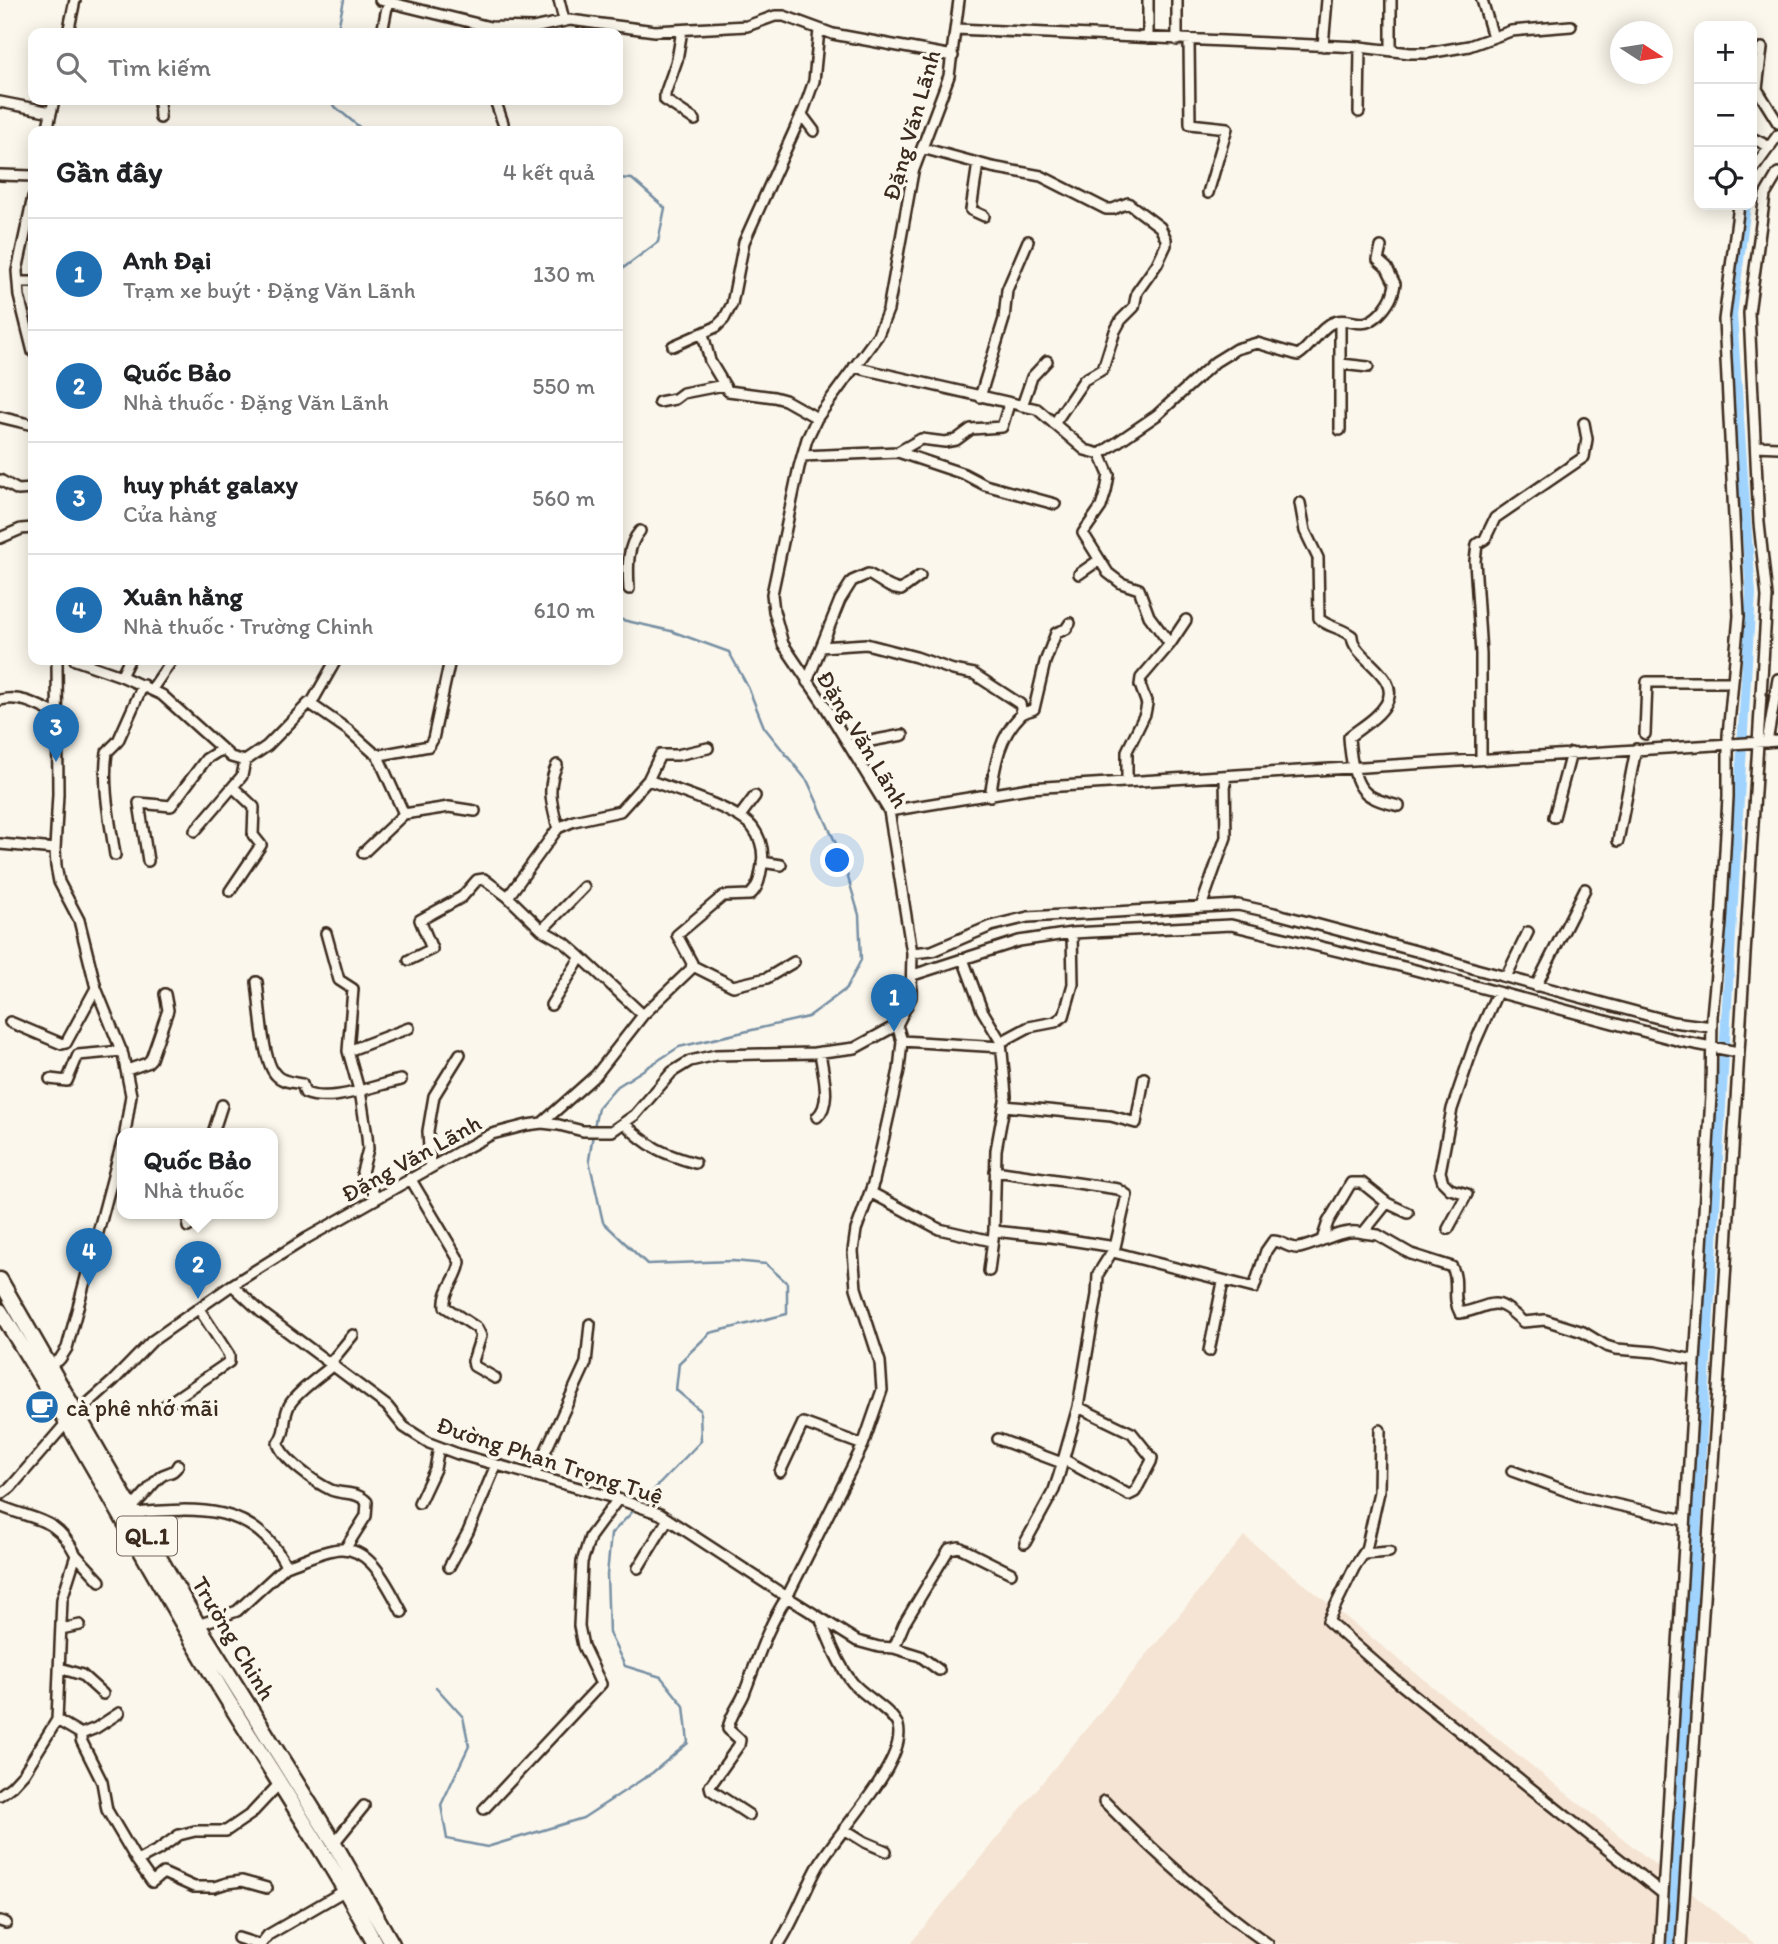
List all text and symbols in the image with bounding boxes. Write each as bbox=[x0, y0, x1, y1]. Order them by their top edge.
north arrow bbox=[1610, 21, 1673, 84]
map controls bbox=[1694, 21, 1757, 210]
button: + bbox=[1694, 21, 1757, 84]
search box bbox=[28, 28, 623, 105]
street label: Đặng Văn Lãnh bbox=[876, 46, 946, 204]
icon: search bbox=[52, 48, 90, 86]
text: Tìm kiếm bbox=[108, 51, 211, 83]
button: − bbox=[1694, 84, 1757, 147]
button: locate bbox=[1694, 147, 1757, 210]
text: Gần đây bbox=[56, 153, 162, 190]
text: 4 kết quả bbox=[503, 158, 595, 186]
text: Anh Đại bbox=[123, 244, 211, 276]
text: 1 bbox=[74, 260, 84, 288]
text: 130 m bbox=[533, 260, 595, 288]
text: Trạm xe buýt · Đặng Văn Lãnh bbox=[123, 276, 415, 304]
text: Quốc Bảo bbox=[123, 356, 231, 388]
text: 2 bbox=[73, 372, 85, 400]
text: 550 m bbox=[532, 372, 595, 400]
text: Nhà thuốc · Đặng Văn Lãnh bbox=[123, 388, 389, 416]
text: huy phát galaxy bbox=[123, 468, 298, 500]
text: 3 bbox=[73, 484, 85, 512]
text: 560 m bbox=[532, 484, 595, 512]
text: Cửa hàng bbox=[123, 500, 217, 528]
text: Xuân hằng bbox=[123, 580, 243, 612]
text: 4 bbox=[72, 596, 86, 624]
text: 610 m bbox=[533, 596, 595, 624]
text: Nhà thuốc · Trường Chinh bbox=[123, 612, 373, 640]
street label: Đặng Văn Lãnh bbox=[811, 665, 915, 813]
pin: 3 bbox=[33, 704, 79, 762]
your location bbox=[820, 843, 854, 877]
pin: 1 bbox=[871, 974, 917, 1032]
street label: Đặng Văn Lãnh bbox=[336, 1108, 486, 1208]
popup bbox=[117, 1128, 278, 1219]
text: Quốc Bảo bbox=[143, 1144, 252, 1176]
text: Nhà thuốc bbox=[143, 1176, 245, 1204]
pin: 4 bbox=[66, 1228, 112, 1286]
pin: 2 bbox=[175, 1241, 221, 1299]
cafe icon: cà phê nhớ mãi bbox=[23, 1388, 61, 1426]
place label: cà phê nhớ mãi bbox=[66, 1393, 219, 1422]
street label: Đường Phan Trọng Tuệ bbox=[433, 1410, 667, 1510]
road number: QL.1 bbox=[117, 1516, 177, 1555]
street label: Trường Chinh bbox=[186, 1571, 282, 1705]

